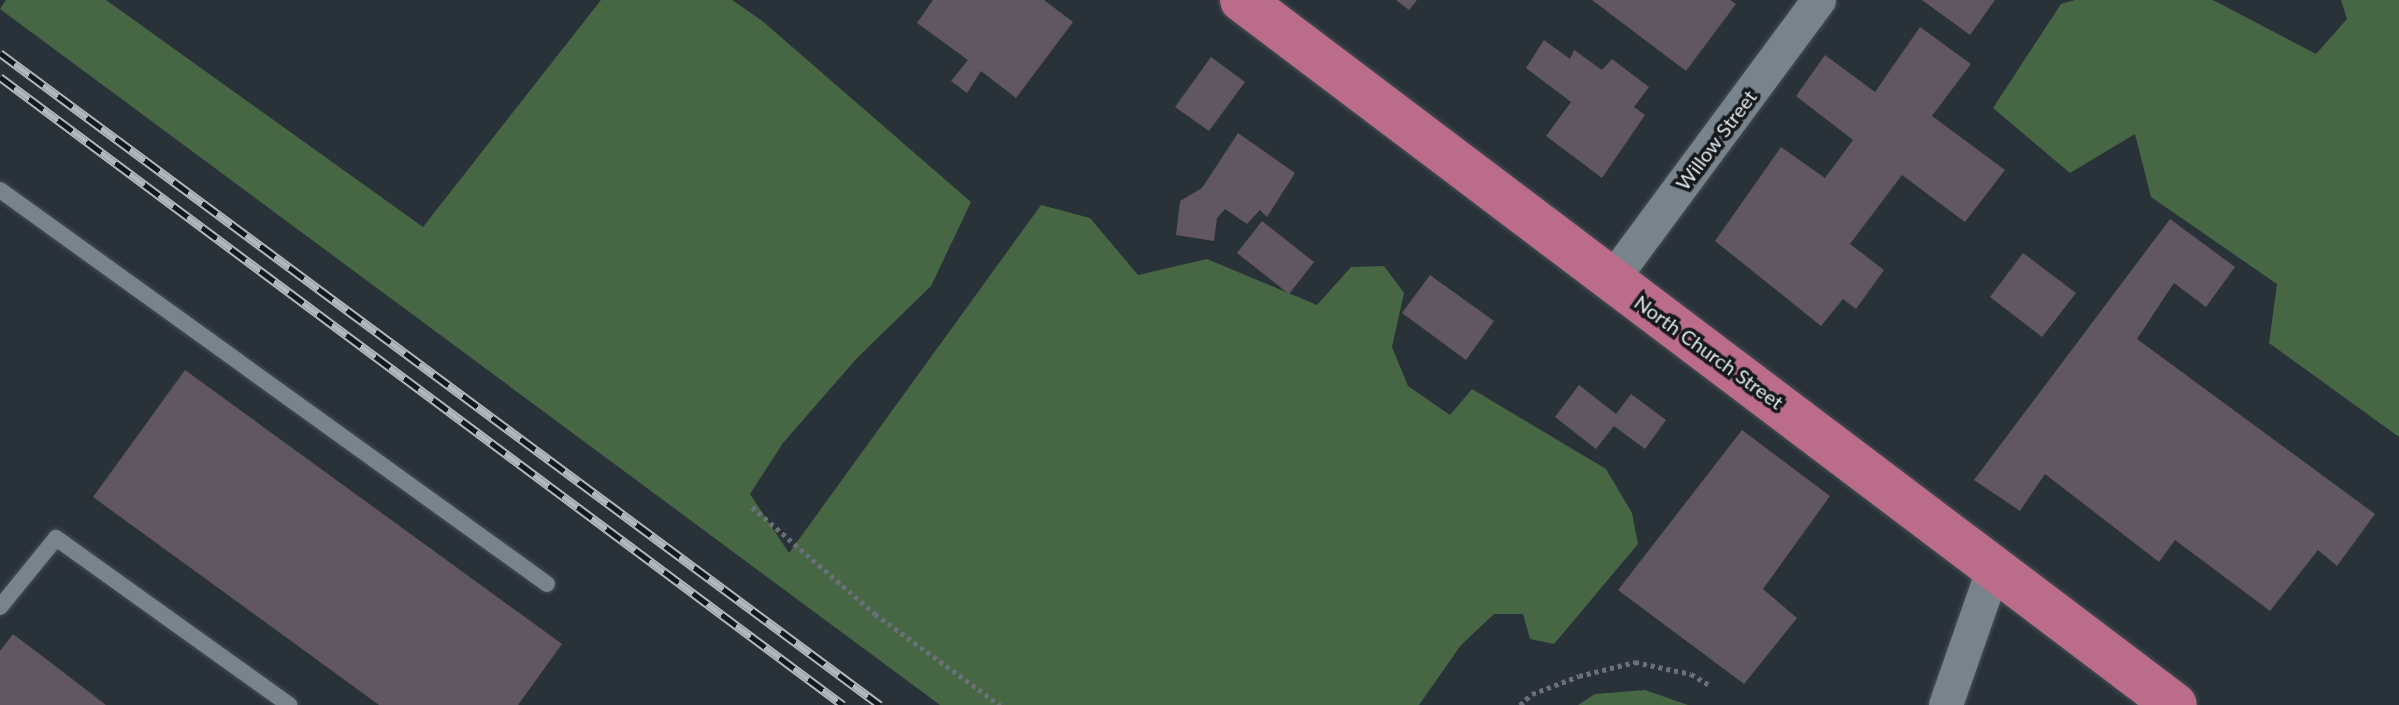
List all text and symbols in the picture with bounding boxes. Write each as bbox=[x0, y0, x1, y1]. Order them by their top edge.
street label: Willow Street bbox=[1670, 85, 1762, 195]
street label: North Church Street bbox=[1630, 290, 1788, 414]

